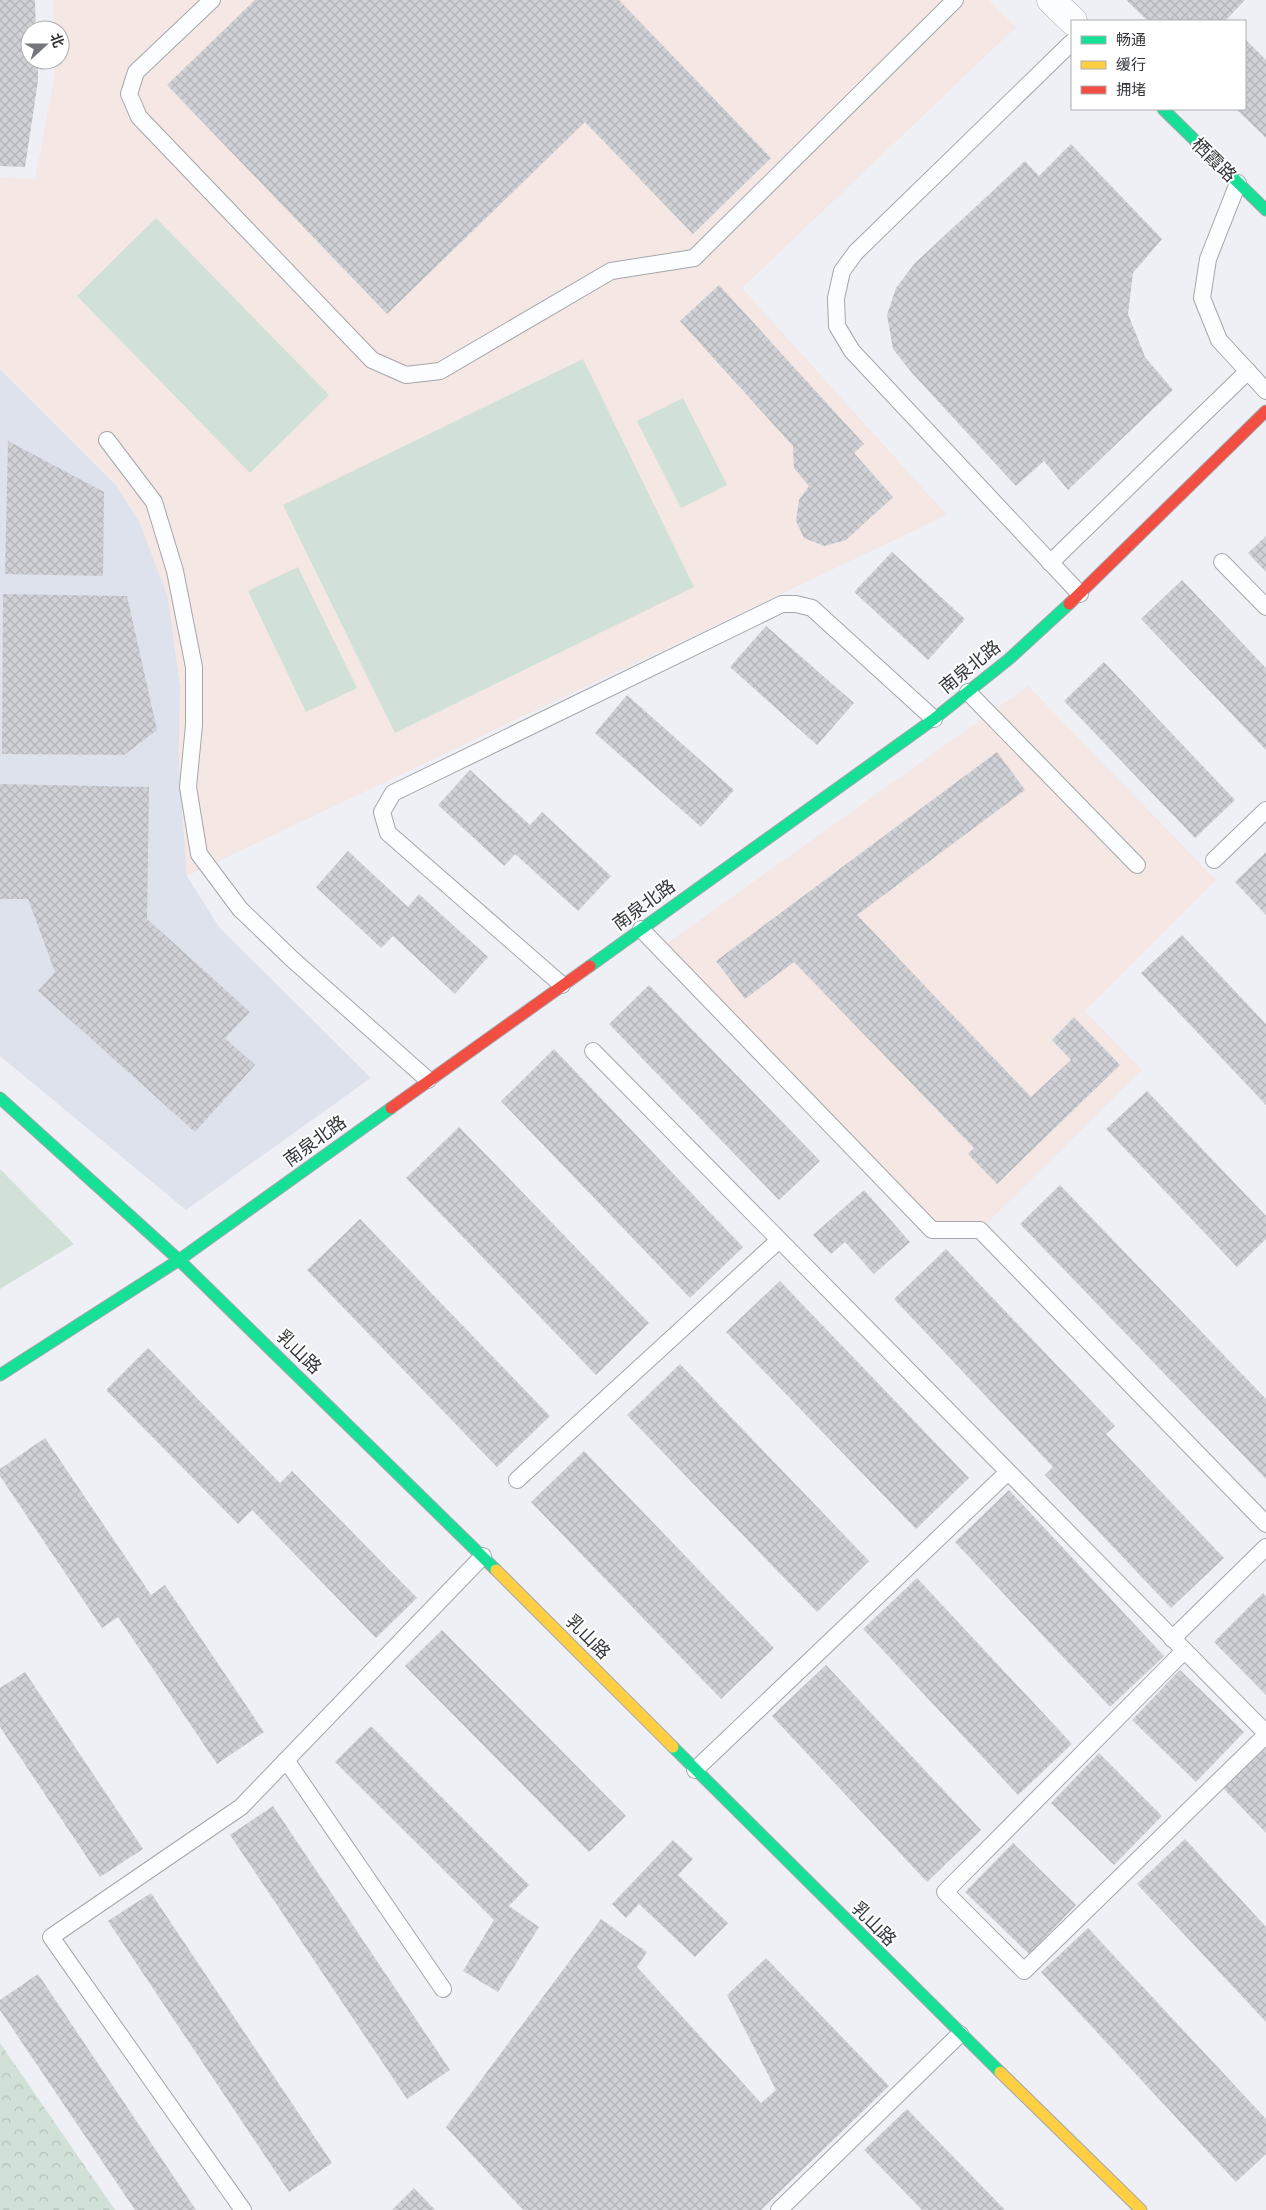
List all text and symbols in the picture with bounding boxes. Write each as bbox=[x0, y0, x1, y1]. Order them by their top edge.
north arrow bbox=[20, 20, 70, 70]
legend bbox=[1071, 20, 1246, 110]
text: 畅通 bbox=[1116, 30, 1146, 50]
text: 北 bbox=[45, 31, 68, 50]
text: 缓行 bbox=[1116, 55, 1146, 75]
text: 拥堵 bbox=[1116, 80, 1146, 100]
street label: 栖霞路 bbox=[1186, 133, 1242, 187]
street label: 南泉北路 bbox=[934, 635, 1006, 699]
street label: 南泉北路 bbox=[608, 874, 680, 936]
street label: 南泉北路 bbox=[279, 1110, 351, 1172]
street label: 乳山路 bbox=[271, 1325, 327, 1379]
street label: 乳山路 bbox=[560, 1609, 616, 1665]
street label: 乳山路 bbox=[846, 1896, 902, 1952]

